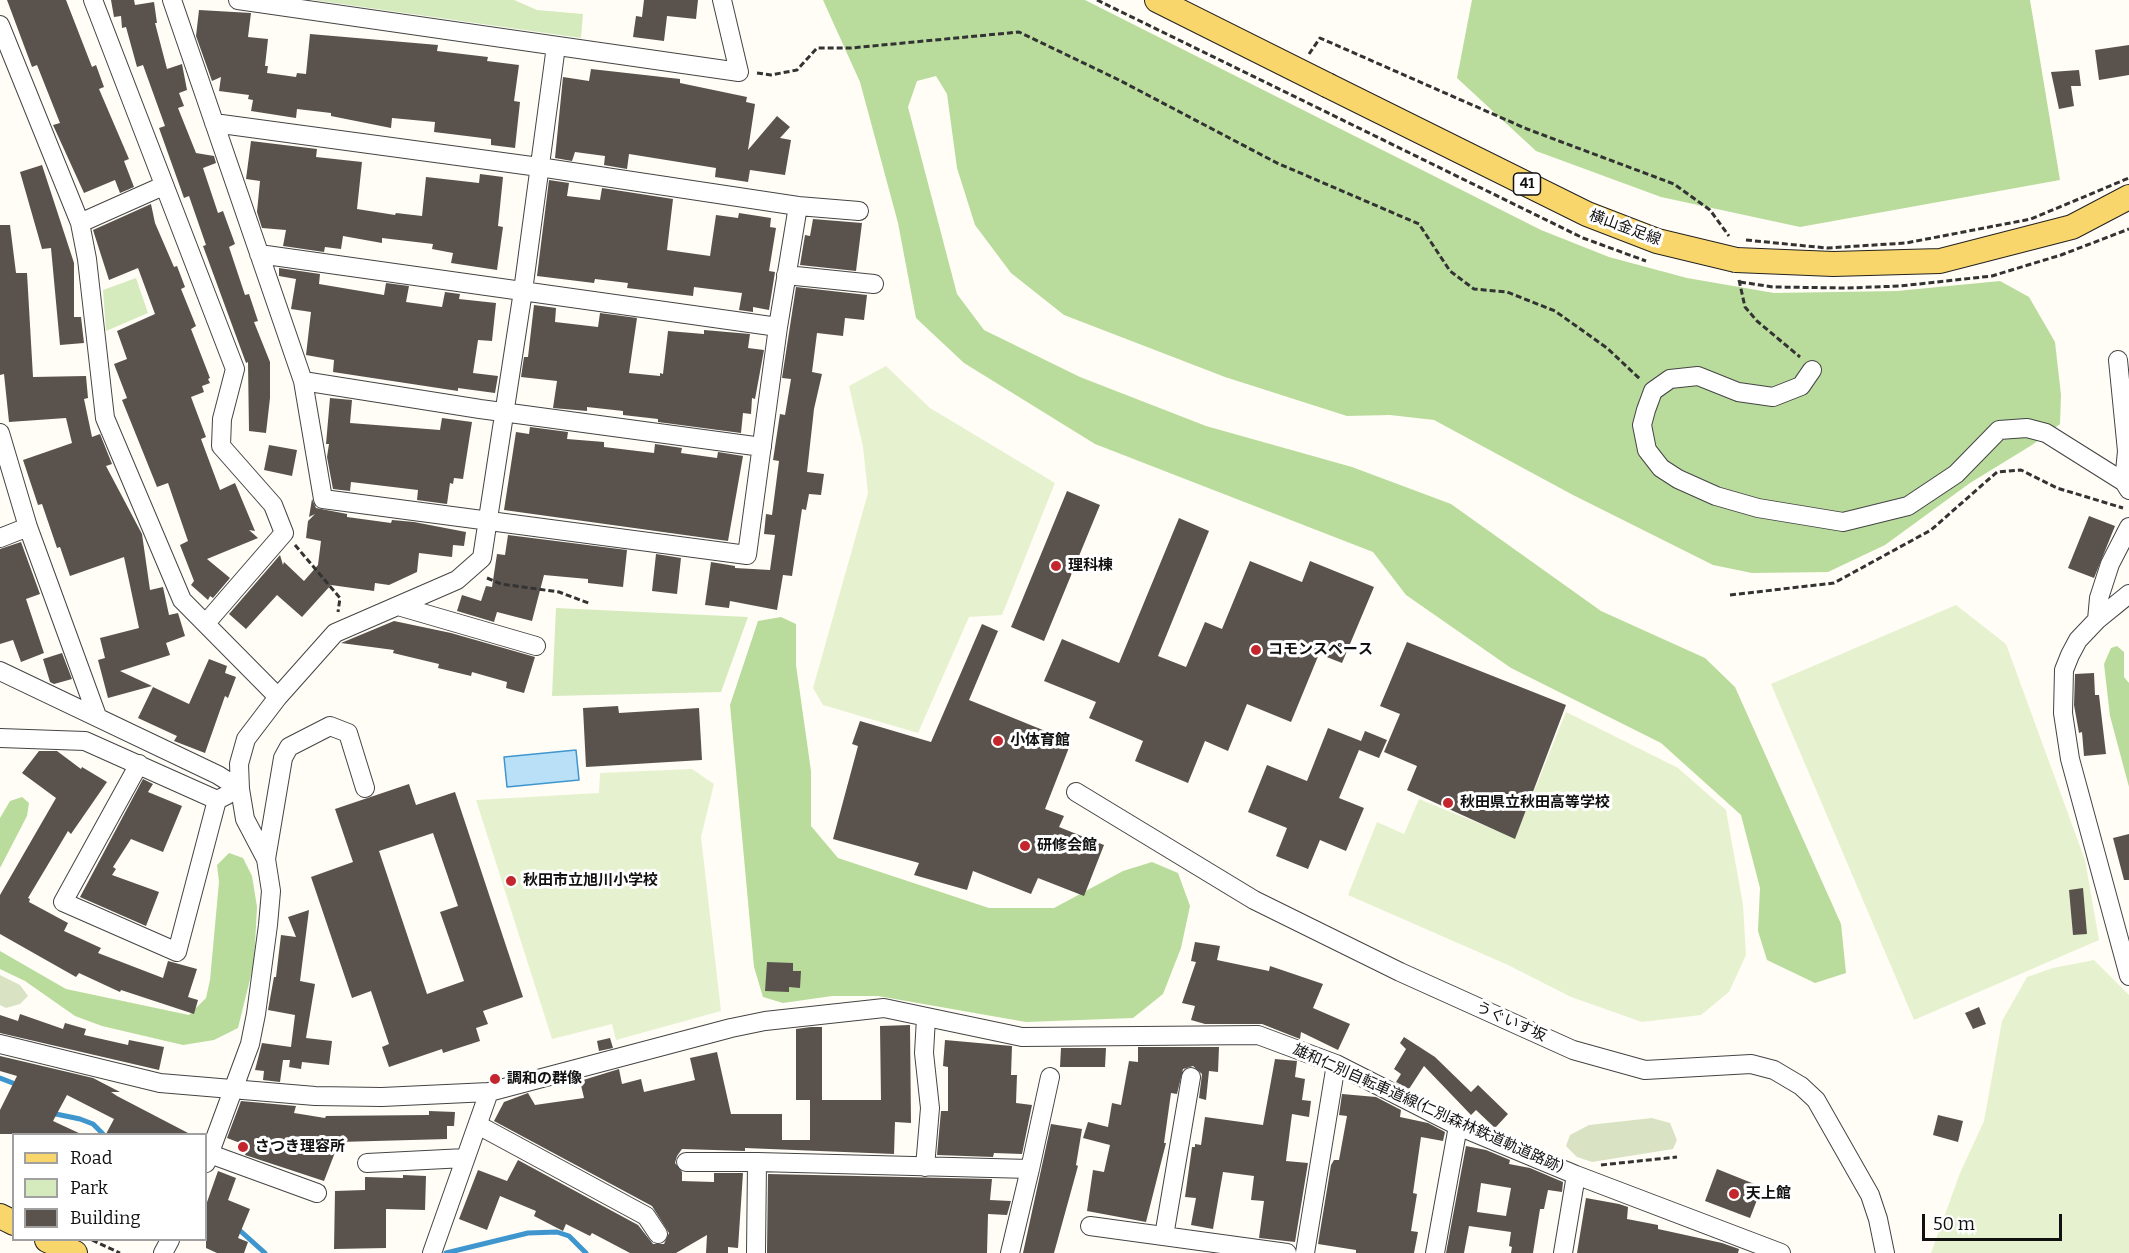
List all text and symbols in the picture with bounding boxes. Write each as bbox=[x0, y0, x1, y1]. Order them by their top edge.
road number: 41 bbox=[1514, 173, 1540, 195]
street label: 横山金足線 bbox=[1587, 207, 1663, 249]
place label: 理科棟 bbox=[1068, 557, 1113, 575]
marker: 理科棟 bbox=[1049, 559, 1063, 573]
place label: コモンスペース bbox=[1268, 641, 1373, 659]
marker: コモンスペース bbox=[1249, 643, 1263, 657]
place label: 小体育館 bbox=[1010, 732, 1070, 750]
marker: 小体育館 bbox=[991, 734, 1005, 748]
place label: 秋田県立秋田高等学校 bbox=[1460, 794, 1610, 812]
marker: 秋田県立秋田高等学校 bbox=[1441, 796, 1455, 810]
place label: 研修会館 bbox=[1037, 837, 1097, 855]
marker: 研修会館 bbox=[1018, 839, 1032, 853]
place label: 秋田市立旭川小学校 bbox=[523, 872, 658, 890]
marker: 秋田市立旭川小学校 bbox=[504, 874, 518, 888]
street label: うぐいす坂 bbox=[1473, 999, 1549, 1045]
street label: 雄和仁別自転車道線(仁別森林鉄道軌道路跡) bbox=[1290, 1041, 1566, 1177]
place label: 調和の群像 bbox=[507, 1070, 582, 1088]
marker: 調和の群像 bbox=[488, 1072, 502, 1086]
legend bbox=[12, 1133, 207, 1241]
place label: さつき理容所 bbox=[255, 1138, 345, 1156]
marker: さつき理容所 bbox=[236, 1140, 250, 1154]
text: Road bbox=[70, 1147, 112, 1169]
text: Park bbox=[70, 1177, 108, 1199]
place label: 天上館 bbox=[1746, 1185, 1791, 1203]
marker: 天上館 bbox=[1727, 1187, 1741, 1201]
scale bar bbox=[1925, 1202, 2064, 1240]
text: Building bbox=[70, 1207, 141, 1229]
text: 50 m bbox=[1933, 1213, 1975, 1235]

